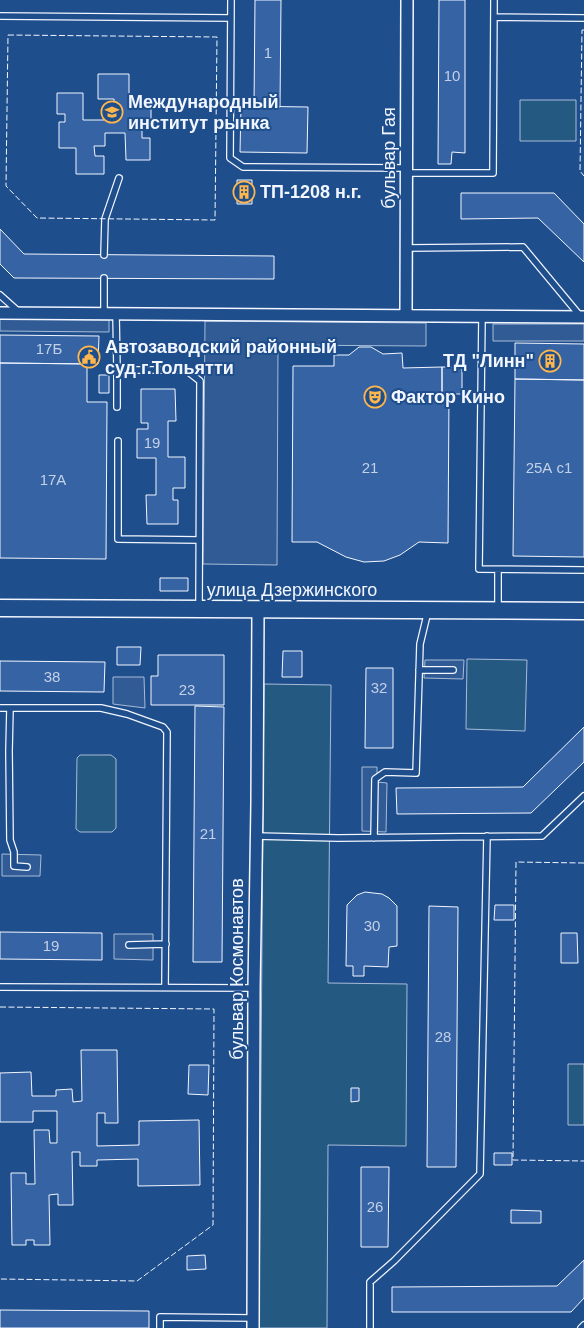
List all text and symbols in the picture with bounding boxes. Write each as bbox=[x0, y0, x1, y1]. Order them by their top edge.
house number: 1 bbox=[264, 44, 272, 61]
house number: 10 bbox=[444, 67, 460, 84]
place label: Международный институт рынка bbox=[128, 92, 279, 133]
school or university icon: Международный институт рынка bbox=[100, 100, 124, 124]
street label: бульвар Гая bbox=[379, 107, 399, 209]
building icon: ТП-1208 н.г. bbox=[232, 180, 256, 204]
place label: ТП-1208 н.г. bbox=[260, 182, 362, 202]
place label: Автозаводский районный суд г.Тольятти bbox=[105, 337, 337, 378]
house number: 17Б bbox=[36, 340, 62, 357]
public building icon: Автозаводский районный суд г.Тольятти bbox=[77, 345, 101, 369]
building icon: ТД "Линн" bbox=[538, 349, 562, 373]
place label: ТД "Линн" bbox=[443, 351, 534, 371]
theatre icon: Фактор Кино bbox=[363, 385, 387, 409]
place label: Фактор Кино bbox=[391, 387, 505, 407]
house number: 19 bbox=[144, 434, 160, 451]
house number: 21 bbox=[362, 459, 378, 476]
house number: 25А с1 bbox=[526, 459, 572, 476]
house number: 17А bbox=[40, 471, 66, 488]
street label: улица Дзержинского bbox=[207, 580, 377, 600]
house number: 38 bbox=[44, 668, 60, 685]
house number: 32 bbox=[371, 679, 387, 696]
house number: 23 bbox=[179, 681, 195, 698]
house number: 21 bbox=[200, 825, 216, 842]
street label: бульвар Космонавтов bbox=[227, 878, 247, 1060]
house number: 30 bbox=[364, 917, 380, 934]
house number: 19 bbox=[43, 937, 59, 954]
house number: 28 bbox=[435, 1028, 451, 1045]
house number: 26 bbox=[367, 1198, 383, 1215]

